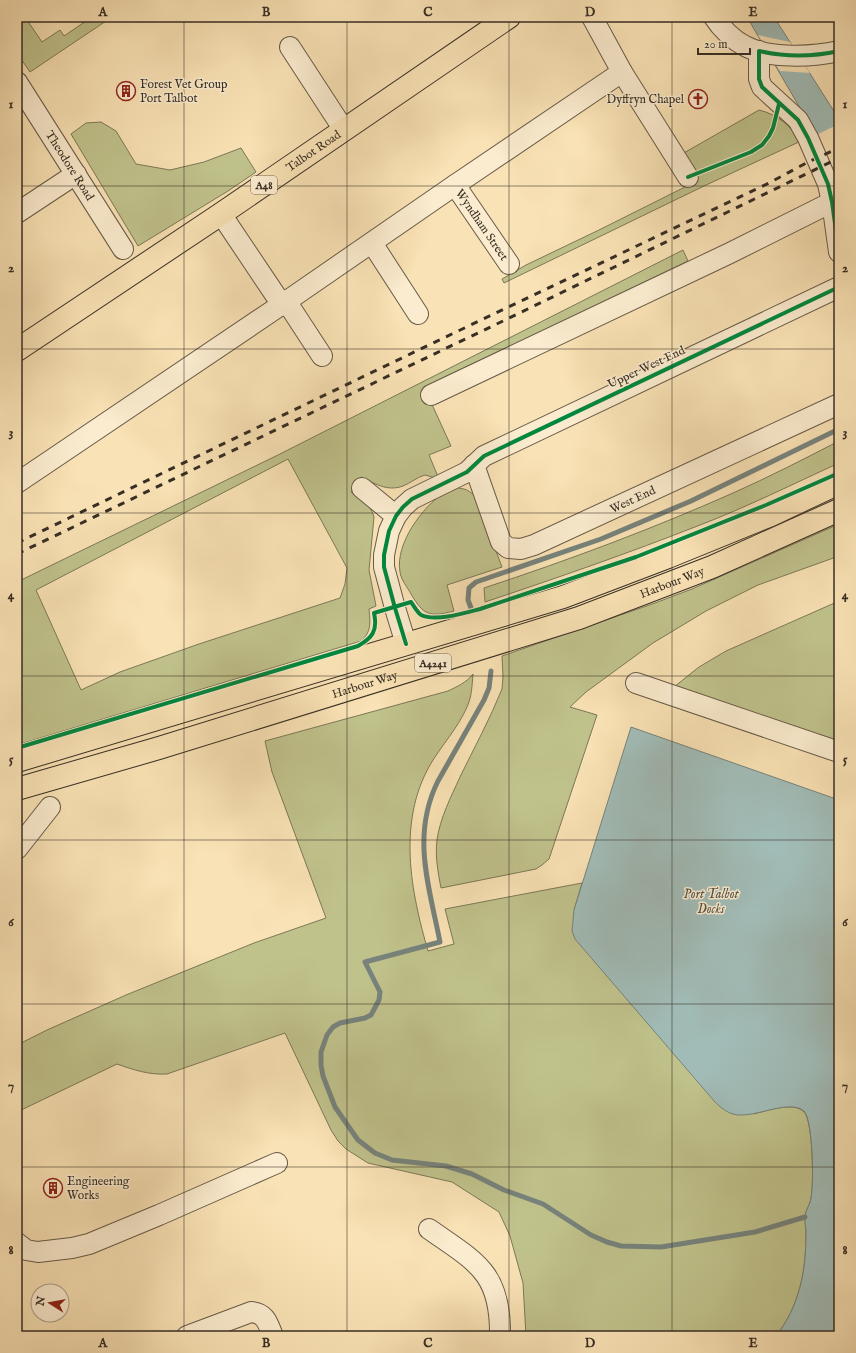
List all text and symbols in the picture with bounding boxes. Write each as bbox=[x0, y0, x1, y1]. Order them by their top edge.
text: A bbox=[98, 4, 109, 21]
text: B bbox=[262, 4, 271, 21]
text: C bbox=[423, 4, 433, 21]
text: D bbox=[585, 4, 596, 21]
text: E bbox=[748, 4, 758, 21]
scale bar bbox=[698, 30, 750, 56]
text: 20 m bbox=[704, 37, 727, 52]
place label: Forest Vet Group Port Talbot bbox=[140, 77, 228, 106]
building icon: Forest Vet Group Port Talbot bbox=[115, 80, 137, 102]
church icon: Dyffryn Chapel bbox=[687, 88, 709, 110]
place label: Dyffryn Chapel bbox=[607, 92, 685, 108]
text: 1 bbox=[9, 96, 14, 113]
text: 1 bbox=[843, 96, 848, 113]
street label: Talbot Road bbox=[283, 127, 344, 175]
street label: Theodore Road bbox=[42, 128, 98, 204]
road number: A48 bbox=[251, 176, 277, 194]
street label: Wyndham Street bbox=[452, 186, 511, 264]
text: 2 bbox=[8, 260, 14, 277]
text: 2 bbox=[842, 260, 848, 277]
street label: Upper West End bbox=[605, 343, 688, 393]
text: 3 bbox=[9, 424, 14, 441]
text: 3 bbox=[843, 424, 848, 441]
street label: West End bbox=[608, 483, 658, 517]
street label: Harbour Way bbox=[638, 564, 706, 602]
text: 4 bbox=[8, 587, 15, 604]
text: 4 bbox=[842, 587, 849, 604]
road number: A4241 bbox=[415, 654, 451, 672]
street label: Harbour Way bbox=[330, 668, 399, 702]
text: 5 bbox=[9, 751, 14, 768]
text: 5 bbox=[843, 751, 848, 768]
water label: Port Talbot Docks bbox=[683, 886, 739, 918]
text: 6 bbox=[8, 914, 14, 931]
text: 6 bbox=[842, 914, 848, 931]
text: 7 bbox=[8, 1078, 14, 1095]
text: 7 bbox=[842, 1078, 848, 1095]
place label: Engineering Works bbox=[67, 1174, 130, 1203]
building icon: Engineering Works bbox=[42, 1177, 64, 1199]
text: 8 bbox=[8, 1242, 14, 1259]
text: 8 bbox=[842, 1242, 848, 1259]
north arrow bbox=[30, 1283, 70, 1323]
text: N bbox=[33, 1295, 49, 1308]
text: A bbox=[98, 1335, 109, 1352]
text: B bbox=[262, 1335, 271, 1352]
text: C bbox=[423, 1335, 433, 1352]
text: D bbox=[585, 1335, 596, 1352]
text: E bbox=[748, 1335, 758, 1352]

